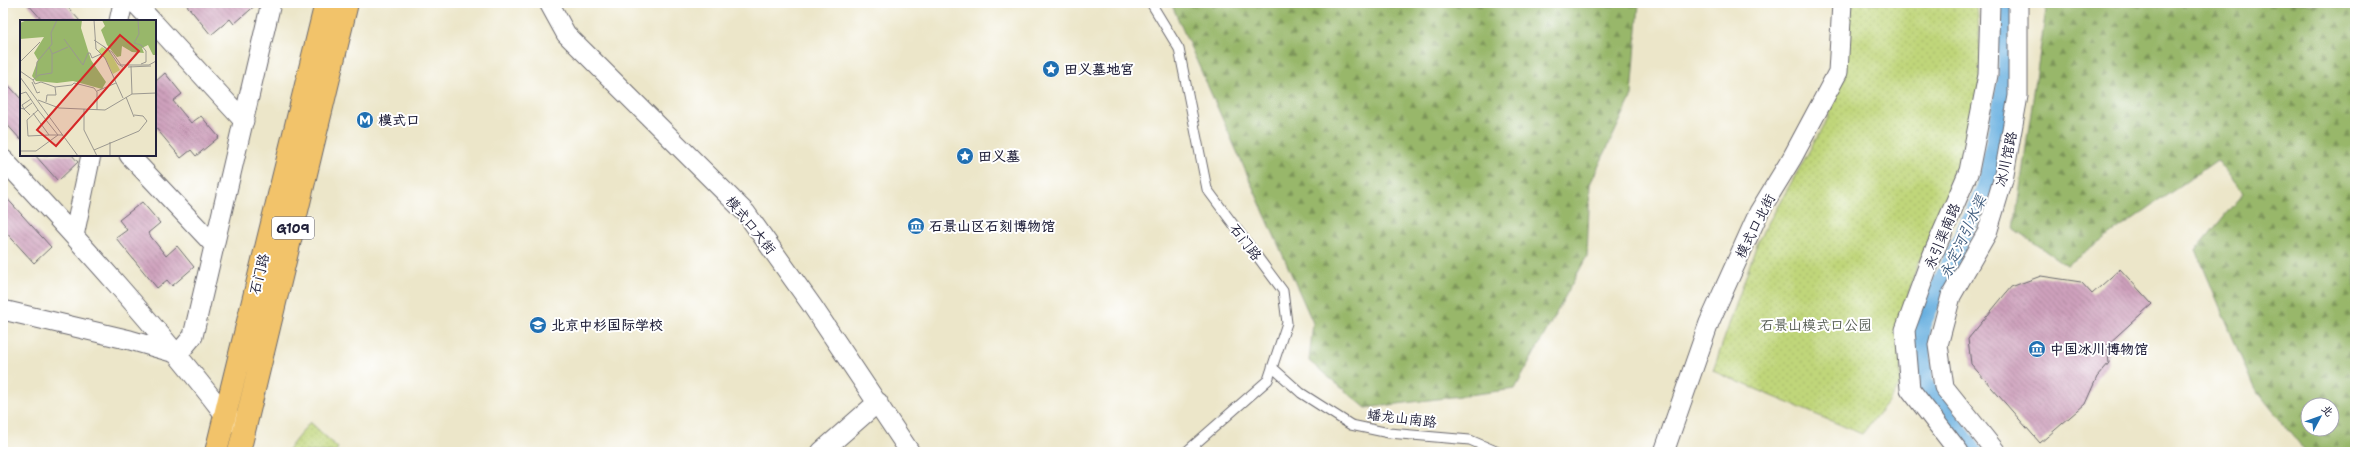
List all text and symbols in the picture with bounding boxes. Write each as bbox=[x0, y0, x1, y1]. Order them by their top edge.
inset map bbox=[20, 20, 156, 156]
place icon: 田义墓地宫 bbox=[1041, 59, 1061, 79]
place label: 田义墓地宫 bbox=[1064, 60, 1134, 78]
metro station icon: 模式口 bbox=[355, 110, 375, 130]
place label: 模式口 bbox=[378, 111, 420, 129]
street label: 冰川馆路 bbox=[1991, 130, 2021, 188]
place icon: 田义墓 bbox=[955, 146, 975, 166]
place label: 田义墓 bbox=[978, 147, 1020, 165]
water label: 永定河引水渠 bbox=[1935, 190, 1992, 282]
street label: 模式口北街 bbox=[1731, 191, 1779, 261]
street label: 模式口大街 bbox=[722, 192, 780, 258]
street label: 永引渠南路 bbox=[1920, 200, 1964, 272]
museum icon: 石景山区石刻博物馆 bbox=[906, 216, 926, 236]
road number: G109 bbox=[272, 217, 314, 239]
place label: 石景山区石刻博物馆 bbox=[929, 217, 1055, 235]
street label: 石门路 bbox=[1226, 220, 1266, 264]
street label: 石门路 bbox=[245, 251, 273, 297]
school or university icon: 北京中杉国际学校 bbox=[528, 315, 548, 335]
place label: 北京中杉国际学校 bbox=[551, 316, 663, 334]
park label: 石景山模式口公园 bbox=[1760, 316, 1872, 334]
museum icon: 中国冰川博物馆 bbox=[2027, 339, 2047, 359]
place label: 中国冰川博物馆 bbox=[2050, 340, 2148, 358]
north arrow bbox=[2300, 397, 2340, 437]
text: 北 bbox=[2318, 402, 2336, 420]
street label: 蟠龙山南路 bbox=[1366, 405, 1438, 431]

